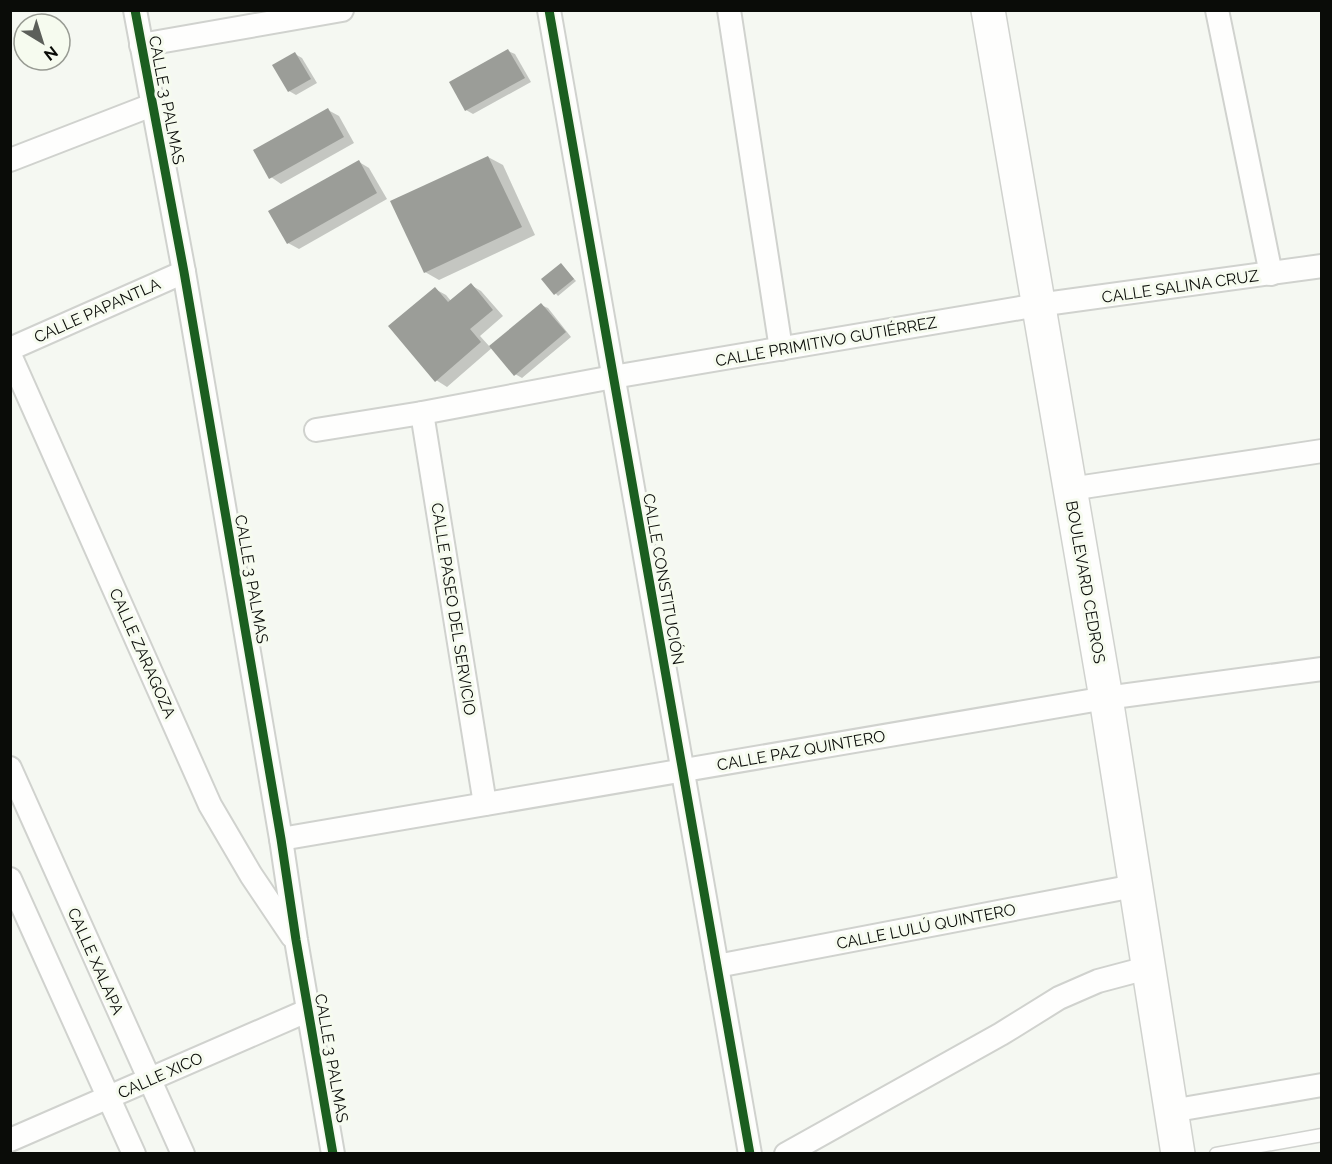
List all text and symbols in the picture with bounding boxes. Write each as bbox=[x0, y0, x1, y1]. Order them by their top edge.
north arrow bbox=[12, 12, 72, 72]
street label: CALLE 3 PALMAS bbox=[145, 34, 188, 166]
text: N bbox=[40, 42, 62, 65]
street label: CALLE SALINA CRUZ bbox=[1100, 266, 1260, 307]
street label: CALLE PAPANTLA bbox=[31, 274, 163, 347]
street label: CALLE PRIMITIVO GUTIÉRREZ bbox=[714, 312, 938, 370]
street label: CALLE CONSTITUCIÓN bbox=[639, 492, 689, 666]
street label: BOULEVARD CEDROS bbox=[1062, 499, 1109, 665]
street label: CALLE PASEO DEL SERVICIO bbox=[427, 502, 480, 717]
street label: CALLE 3 PALMAS bbox=[231, 513, 272, 645]
street label: CALLE ZARAGOZA bbox=[105, 585, 180, 721]
street label: CALLE PAZ QUINTERO bbox=[715, 726, 887, 775]
street label: CALLE LULÚ QUINTERO bbox=[835, 899, 1017, 953]
street label: CALLE XALAPA bbox=[63, 905, 128, 1018]
street label: CALLE 3 PALMAS bbox=[311, 992, 352, 1124]
street label: CALLE XICO bbox=[115, 1048, 206, 1103]

